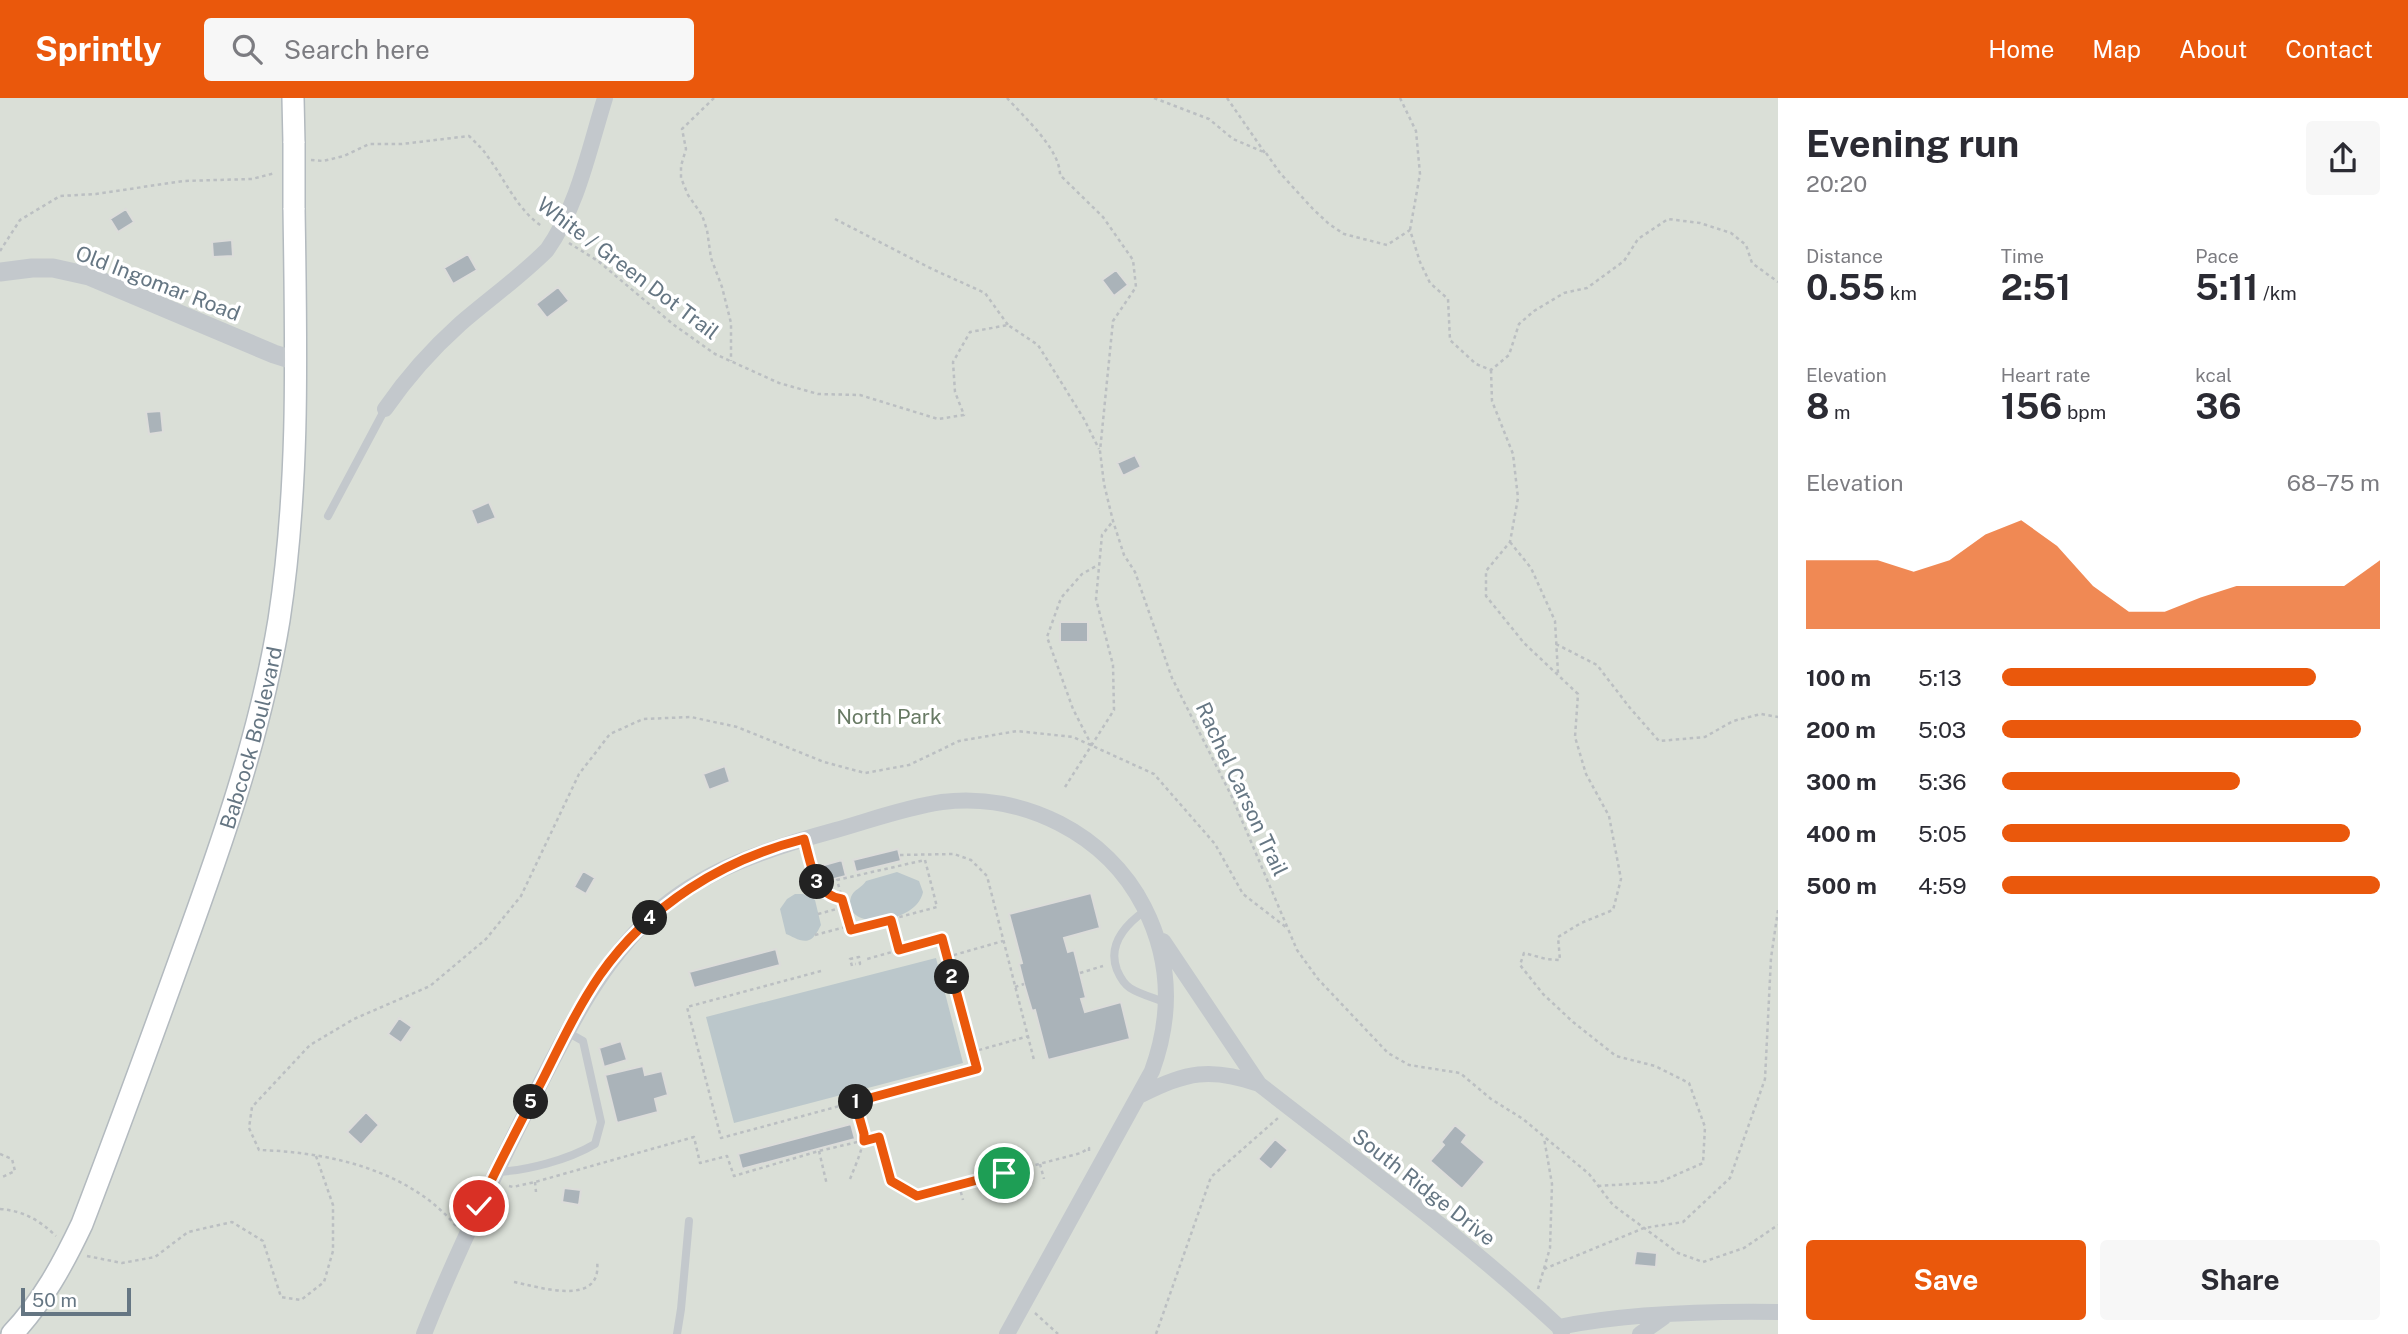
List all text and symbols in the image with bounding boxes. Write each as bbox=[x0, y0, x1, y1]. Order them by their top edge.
search box bbox=[204, 18, 694, 81]
text: Sprintly bbox=[35, 30, 162, 68]
icon: search bbox=[228, 30, 266, 68]
text: Search here bbox=[284, 34, 430, 65]
text: Home bbox=[1988, 35, 2054, 63]
text: Map bbox=[2092, 35, 2141, 63]
text: About bbox=[2179, 35, 2247, 63]
text: Contact bbox=[2285, 35, 2373, 63]
text: Evening run bbox=[1806, 121, 2019, 166]
button: share bbox=[2306, 121, 2380, 195]
text: 20:20 bbox=[1806, 170, 1867, 197]
street label: White / Green Dot Trail bbox=[532, 191, 724, 345]
street label: Old Ingomar Road bbox=[72, 240, 244, 326]
text: Distance bbox=[1806, 245, 1883, 267]
text: Time bbox=[2001, 245, 2044, 267]
text: Pace bbox=[2195, 245, 2239, 267]
text: 0.55 bbox=[1806, 267, 1885, 308]
text: 2:51 bbox=[2001, 267, 2071, 308]
text: 5:11 bbox=[2195, 267, 2258, 308]
text: km bbox=[1885, 282, 1917, 304]
text: /km bbox=[2258, 282, 2297, 304]
text: Elevation bbox=[1806, 364, 1887, 386]
text: Heart rate bbox=[2001, 364, 2090, 386]
text: kcal bbox=[2195, 364, 2232, 386]
text: 8 bbox=[1806, 386, 1830, 427]
text: 156 bbox=[2001, 386, 2062, 427]
text: 36 bbox=[2195, 386, 2242, 427]
text: m bbox=[1830, 401, 1851, 423]
text: bpm bbox=[2062, 401, 2106, 423]
text: Elevation bbox=[1806, 469, 1904, 496]
text: 68–75 m bbox=[2287, 469, 2380, 496]
street label: Babcock Boulevard bbox=[214, 644, 287, 832]
text: 100 m bbox=[1806, 664, 1871, 691]
text: 5:13 bbox=[1918, 664, 1962, 691]
street label: Rachel Carson Trail bbox=[1191, 698, 1293, 880]
park label: North Park bbox=[836, 704, 942, 729]
text: 200 m bbox=[1806, 716, 1876, 743]
text: 5:03 bbox=[1918, 716, 1966, 743]
text: 300 m bbox=[1806, 768, 1877, 795]
text: 5:36 bbox=[1918, 768, 1967, 795]
text: 400 m bbox=[1806, 820, 1876, 847]
text: 5:05 bbox=[1918, 820, 1967, 847]
pin: 3 bbox=[800, 864, 834, 900]
text: 3 bbox=[810, 870, 823, 892]
text: 500 m bbox=[1806, 872, 1877, 899]
text: 4:59 bbox=[1918, 872, 1967, 899]
pin: 4 bbox=[632, 900, 668, 936]
text: 4 bbox=[643, 906, 656, 928]
pin: 2 bbox=[934, 960, 970, 994]
text: 2 bbox=[945, 965, 958, 987]
pin: 5 bbox=[514, 1084, 548, 1119]
pin: 1 bbox=[838, 1084, 874, 1119]
text: 5 bbox=[524, 1090, 537, 1112]
text: 1 bbox=[851, 1090, 860, 1112]
street label: South Ridge Drive bbox=[1347, 1123, 1501, 1251]
pin bbox=[974, 1143, 1034, 1203]
icon: arrive bbox=[985, 1154, 1023, 1192]
pin bbox=[449, 1176, 509, 1236]
icon: check bbox=[460, 1187, 498, 1225]
button: Save bbox=[1806, 1240, 2086, 1320]
button: Share bbox=[2100, 1240, 2380, 1320]
scale bar bbox=[21, 1285, 131, 1317]
text: 50 m bbox=[32, 1289, 77, 1311]

